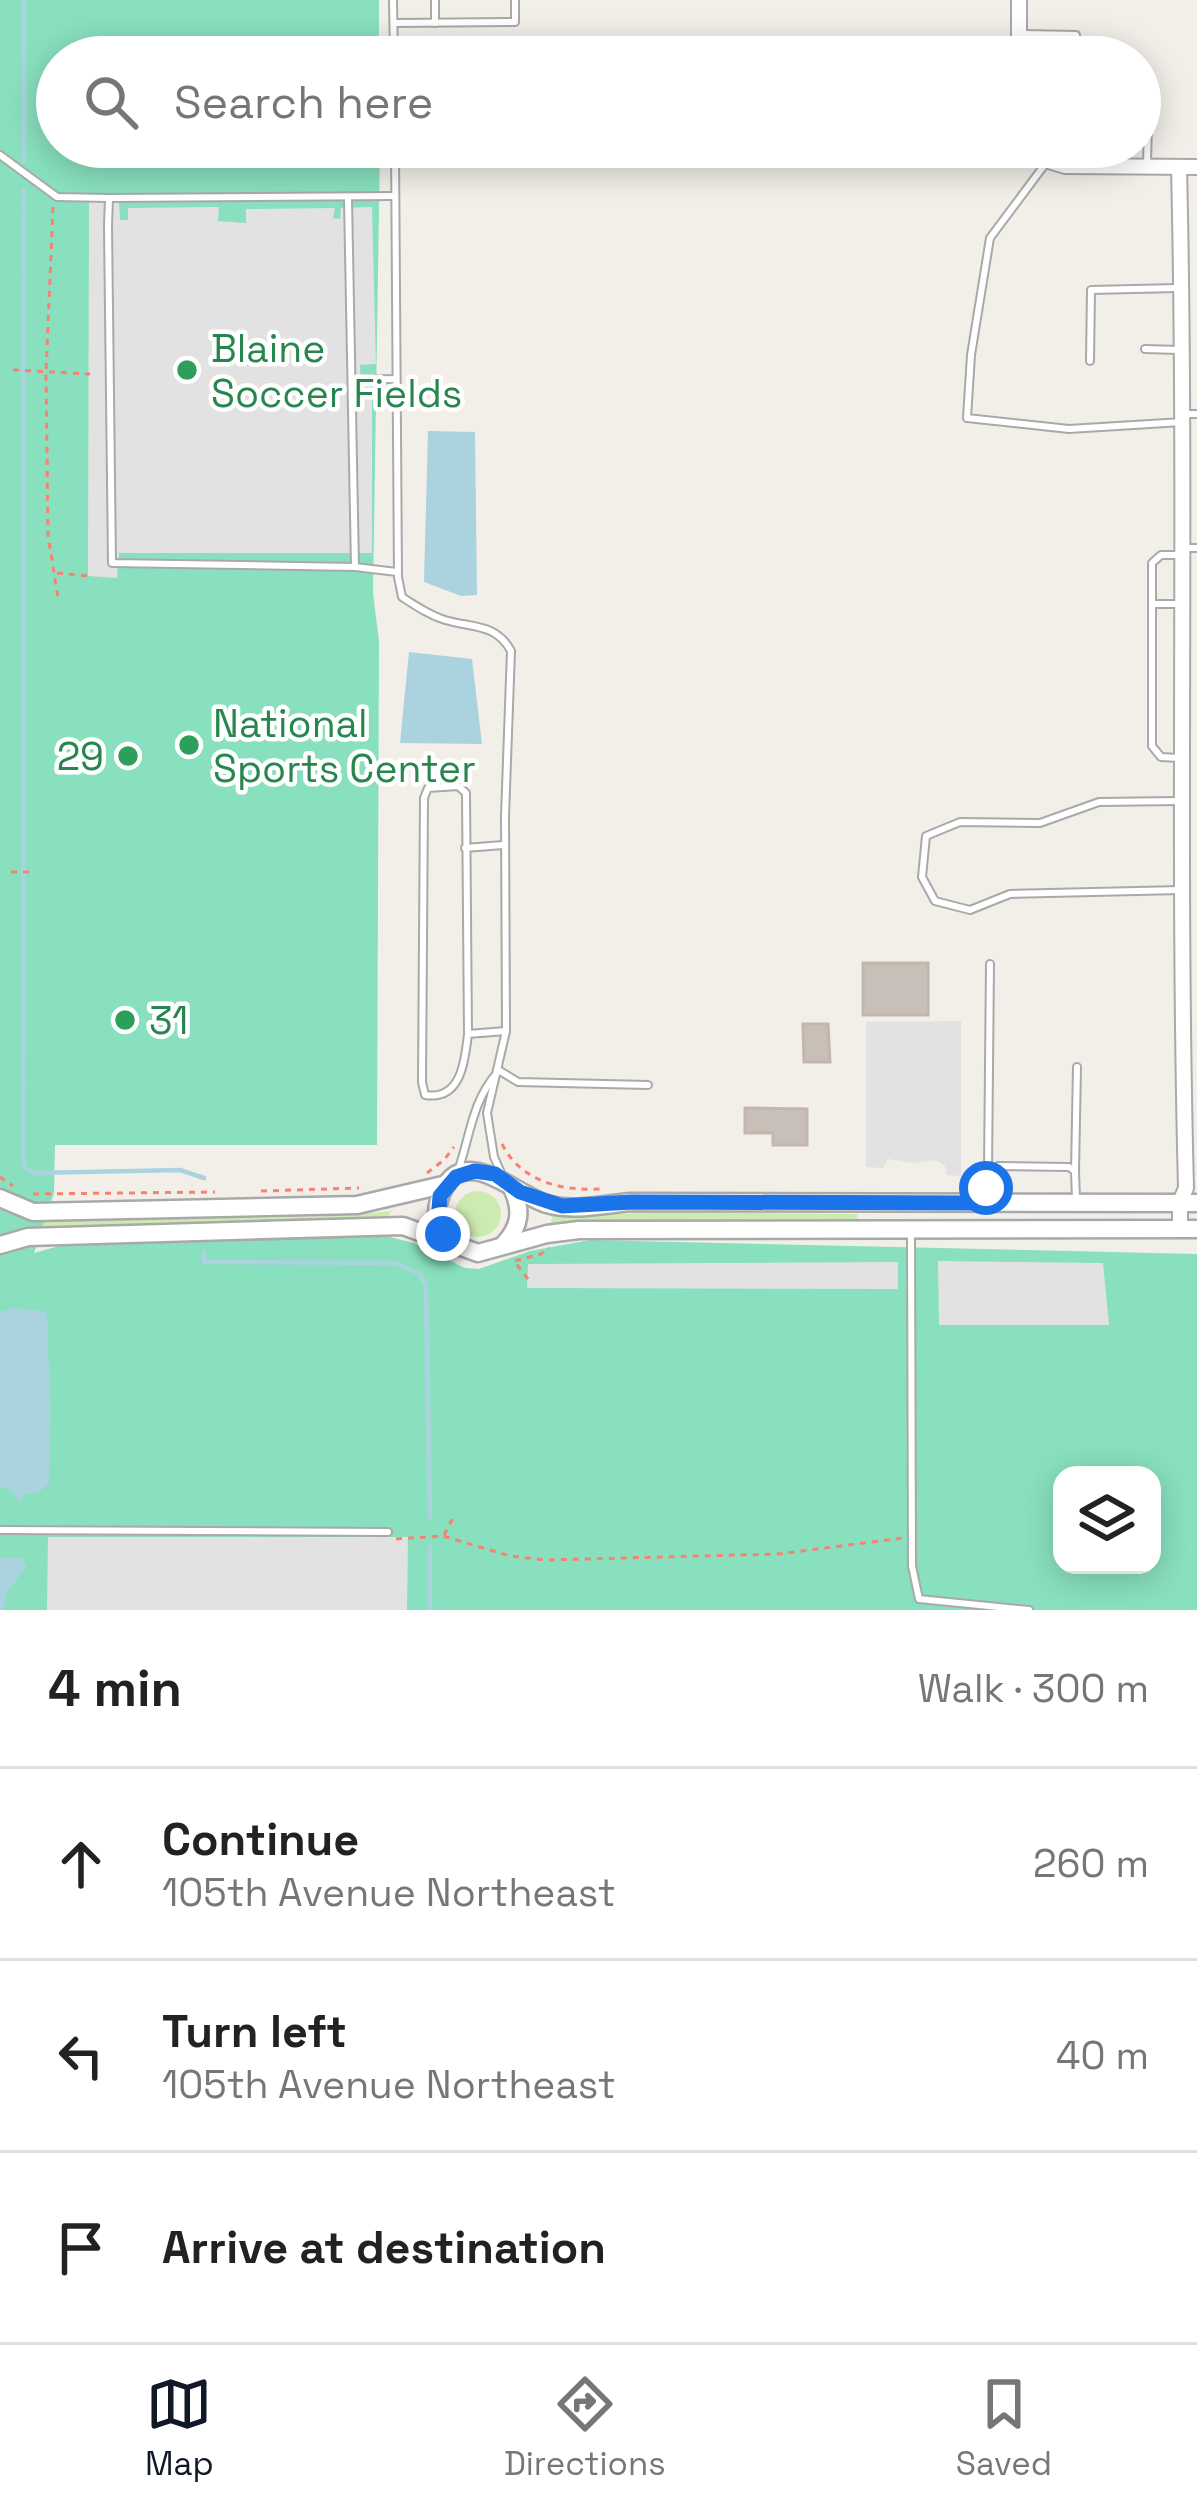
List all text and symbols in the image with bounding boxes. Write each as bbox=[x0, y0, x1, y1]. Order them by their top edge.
search box bbox=[36, 36, 1161, 168]
icon: search bbox=[78, 69, 144, 135]
text: Search here bbox=[174, 74, 433, 131]
place label: Blaine Soccer Fields bbox=[211, 324, 462, 418]
marker: Blaine Soccer Fields bbox=[174, 357, 200, 383]
place label: National Sports Center bbox=[213, 699, 476, 793]
place label: 29 bbox=[57, 732, 104, 781]
marker: National Sports Center bbox=[176, 732, 202, 758]
marker: 29 bbox=[115, 743, 141, 769]
place label: 31 bbox=[149, 996, 188, 1045]
marker: 31 bbox=[112, 1007, 138, 1033]
route start bbox=[959, 1161, 1013, 1215]
route end bbox=[416, 1207, 470, 1261]
map controls bbox=[1053, 1466, 1161, 1574]
button: layers bbox=[1053, 1466, 1161, 1574]
text: 4 min bbox=[48, 1656, 182, 1721]
text: Walk · 300 m bbox=[918, 1664, 1149, 1713]
text: Continue bbox=[162, 1811, 359, 1868]
icon: ahead bbox=[48, 1831, 114, 1897]
text: 260 m bbox=[1033, 1839, 1149, 1888]
text: 105th Avenue Northeast bbox=[162, 1868, 616, 1917]
text: Turn left bbox=[162, 2003, 347, 2060]
icon: left bbox=[48, 2023, 114, 2089]
text: 40 m bbox=[1056, 2031, 1149, 2080]
text: 105th Avenue Northeast bbox=[162, 2060, 616, 2109]
icon: arrive bbox=[48, 2215, 114, 2281]
text: Arrive at destination bbox=[162, 2219, 606, 2276]
tab: Map bbox=[145, 2371, 214, 2485]
tab: Directions bbox=[504, 2371, 666, 2485]
tab: Saved bbox=[956, 2371, 1052, 2485]

